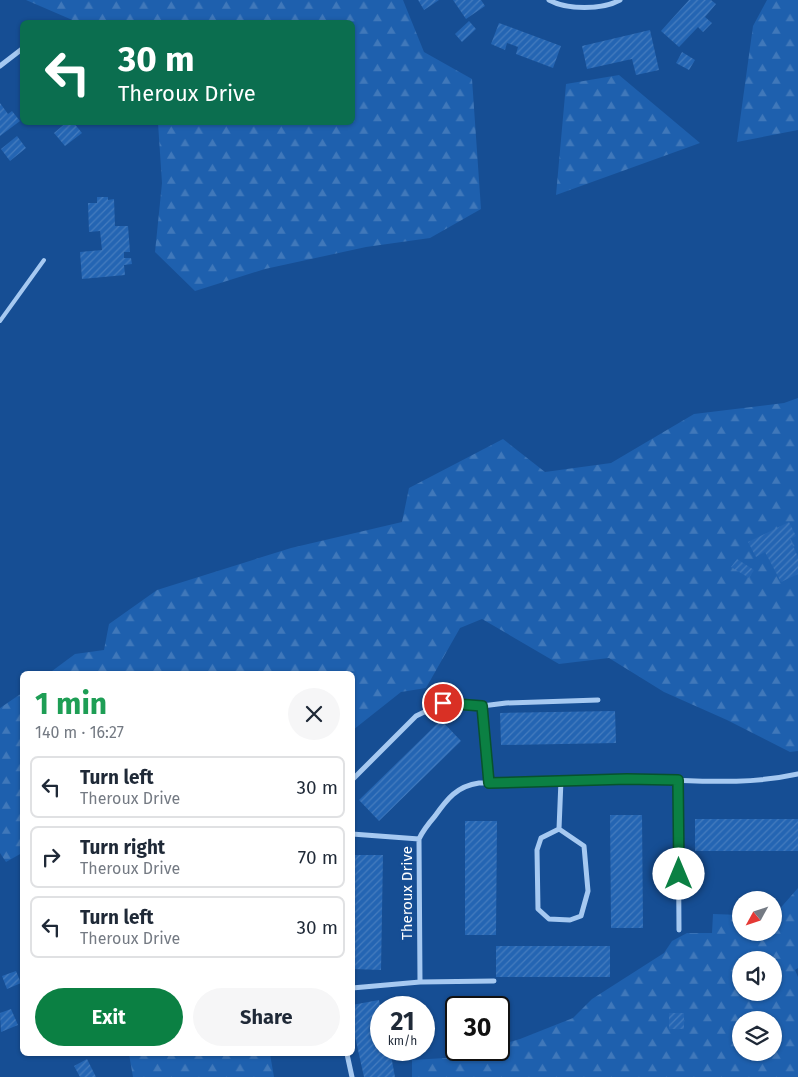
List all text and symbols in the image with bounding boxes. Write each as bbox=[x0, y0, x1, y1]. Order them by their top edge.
text: 30 m bbox=[118, 38, 195, 80]
icon: left bbox=[35, 40, 100, 105]
text: Theroux Drive bbox=[118, 80, 256, 107]
pin bbox=[422, 682, 464, 724]
text: 1 min bbox=[35, 686, 107, 722]
button: close bbox=[288, 688, 340, 740]
icon: arrive bbox=[429, 689, 457, 717]
text: 140 m · 16:27 bbox=[35, 723, 124, 742]
text: Turn left bbox=[80, 766, 154, 789]
icon: left bbox=[37, 773, 65, 801]
text: 30 m bbox=[297, 776, 338, 799]
text: Theroux Drive bbox=[80, 789, 180, 808]
text: Turn right bbox=[80, 836, 165, 859]
icon: right bbox=[37, 843, 65, 871]
text: 70 m bbox=[298, 846, 338, 869]
street label: Theroux Drive bbox=[398, 846, 416, 940]
position arrow bbox=[652, 847, 704, 899]
text: Theroux Drive bbox=[80, 859, 180, 878]
north arrow bbox=[732, 891, 782, 941]
map controls bbox=[732, 891, 782, 1061]
text: Turn left bbox=[80, 906, 154, 929]
icon: left bbox=[37, 913, 65, 941]
text: 30 m bbox=[297, 916, 338, 939]
text: Theroux Drive bbox=[80, 929, 180, 948]
button: sound bbox=[732, 951, 782, 1001]
button: Exit bbox=[35, 988, 183, 1046]
button: Share bbox=[193, 988, 340, 1046]
speed limit sign: 30 bbox=[445, 996, 510, 1061]
text: 21 bbox=[391, 1007, 414, 1037]
button: layers bbox=[732, 1011, 782, 1061]
text: km/h bbox=[388, 1034, 417, 1048]

